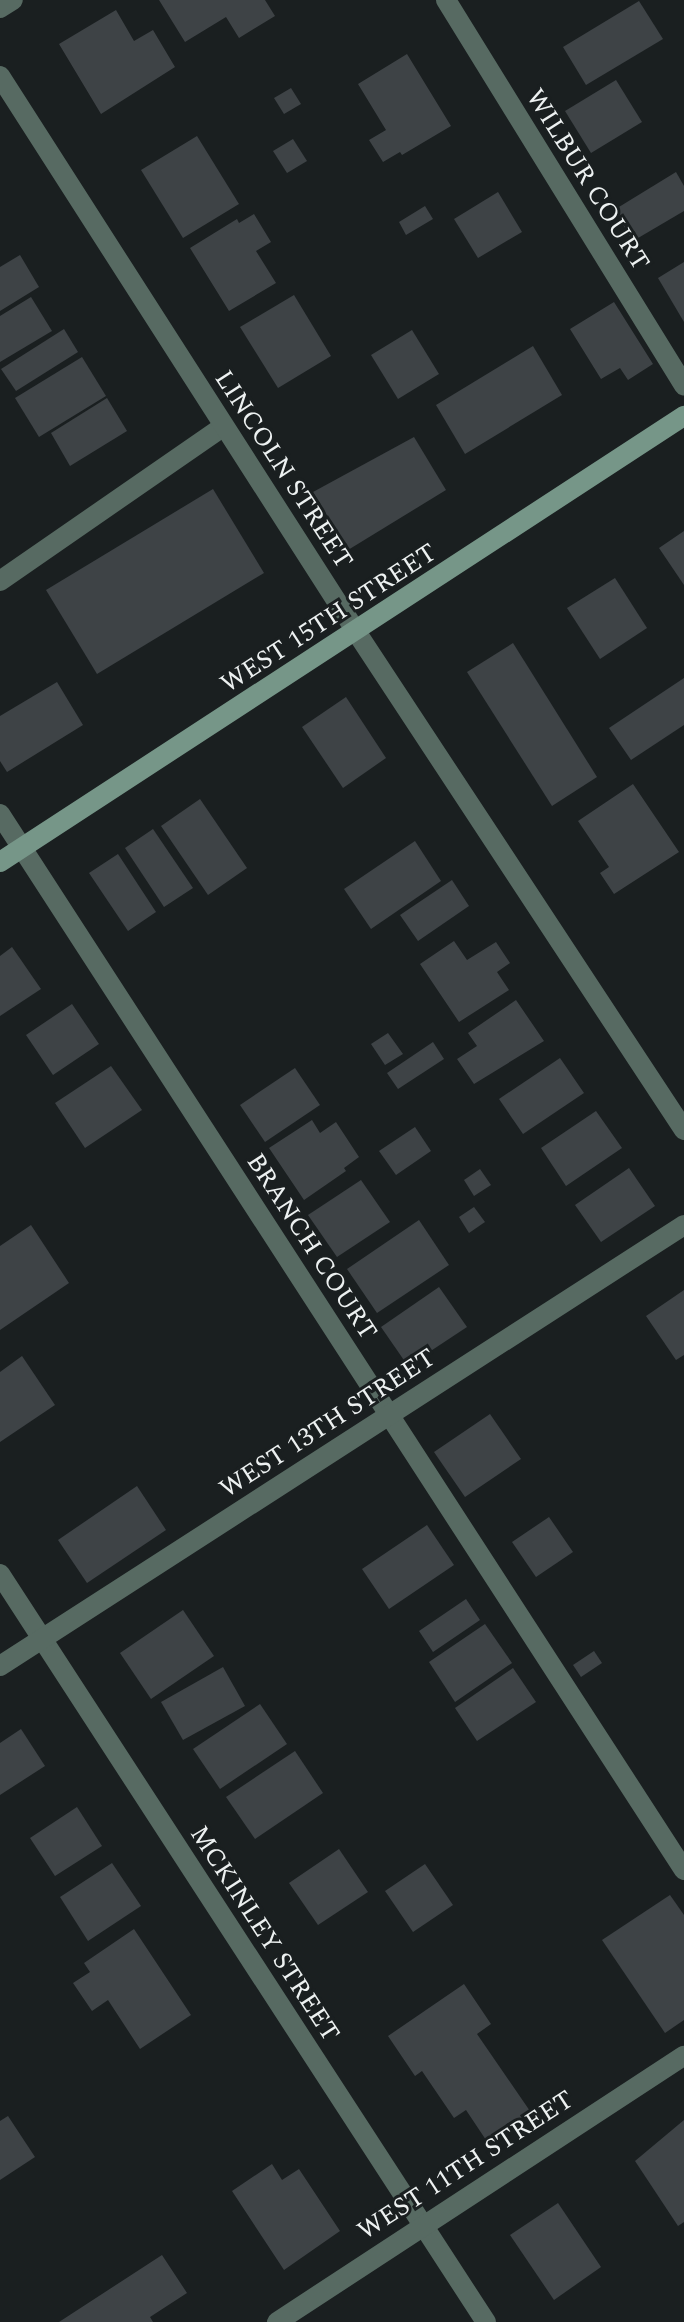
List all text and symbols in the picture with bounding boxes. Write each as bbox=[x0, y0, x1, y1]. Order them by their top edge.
street label: WILBUR COURT bbox=[519, 83, 655, 277]
street label: LINCOLN STREET bbox=[207, 365, 359, 575]
street label: WEST 15TH STREET bbox=[215, 537, 443, 701]
street label: BRANCH COURT bbox=[239, 1148, 383, 1346]
street label: WEST 13TH STREET bbox=[214, 1342, 442, 1506]
street label: MCKINLEY STREET bbox=[183, 1820, 345, 2048]
street label: WEST 11TH STREET bbox=[352, 2084, 580, 2248]

